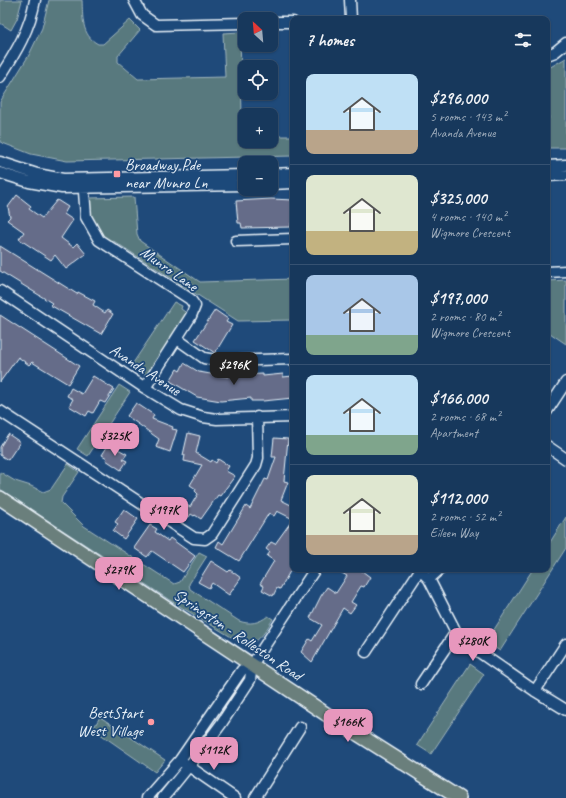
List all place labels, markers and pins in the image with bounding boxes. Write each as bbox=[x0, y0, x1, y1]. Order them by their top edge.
place label: Broadway Pde near Munro Ln bbox=[125, 155, 208, 193]
marker: Broadway Pde near Munro Ln bbox=[112, 169, 122, 179]
pin: $296K bbox=[206, 352, 262, 386]
pin: $325K bbox=[87, 423, 143, 457]
pin: $197K bbox=[136, 497, 192, 531]
pin: $279K bbox=[91, 557, 147, 591]
pin: $280K bbox=[445, 628, 501, 662]
place label: BestStart West Village bbox=[78, 703, 145, 741]
pin: $166K bbox=[320, 709, 376, 743]
marker: BestStart West Village bbox=[146, 717, 156, 727]
pin: $112K bbox=[186, 737, 242, 771]

